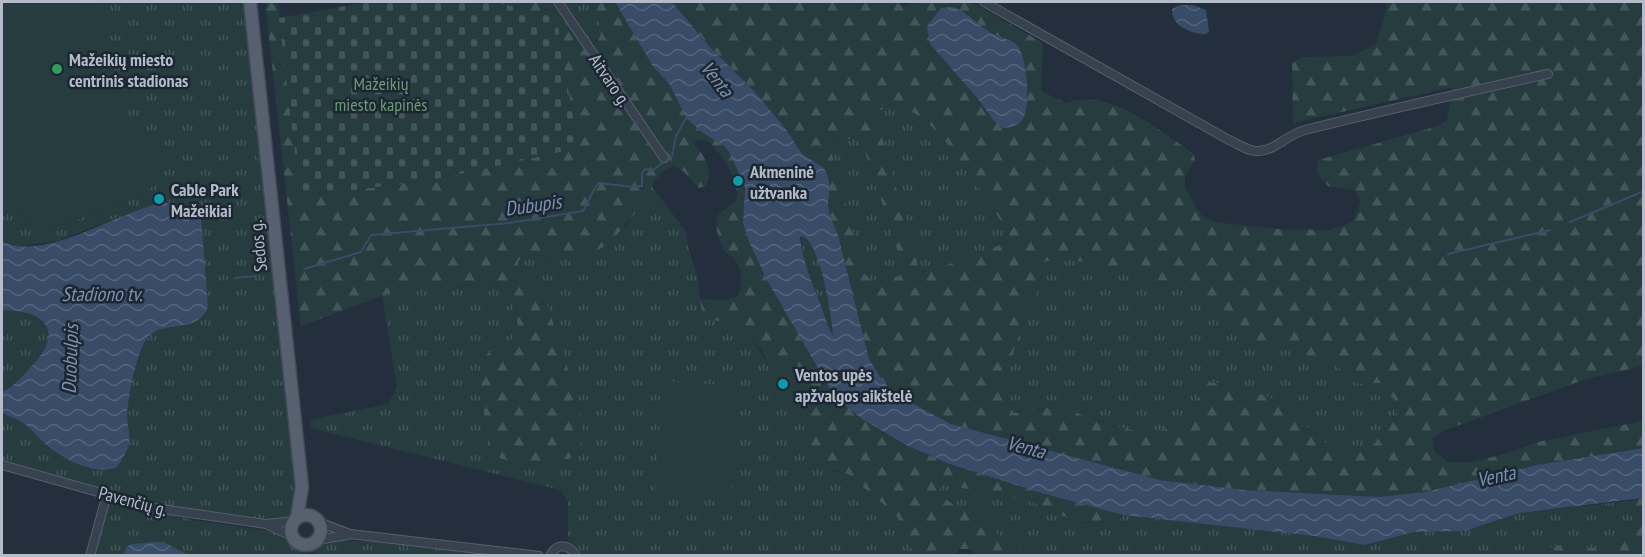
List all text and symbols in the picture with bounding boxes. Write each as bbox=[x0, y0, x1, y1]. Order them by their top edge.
place label: Mažeikių miesto centrinis stadionas bbox=[69, 48, 188, 92]
street label: Aitvaro g. bbox=[584, 49, 636, 111]
water label: Venta bbox=[695, 56, 740, 103]
marker: Mažeikių miesto centrinis stadionas bbox=[50, 62, 64, 76]
park label: Mažeikių miesto kapinės bbox=[335, 72, 427, 116]
place label: Akmeninė užtvanka bbox=[749, 160, 814, 204]
marker: Akmeninė užtvanka bbox=[731, 174, 745, 188]
place label: Cable Park Mažeikiai bbox=[171, 178, 239, 222]
water label: Dubupis bbox=[503, 188, 565, 222]
marker: Cable Park Mažeikiai bbox=[152, 192, 166, 206]
street label: Sedos g. bbox=[244, 219, 272, 273]
water label: Stadiono tv. bbox=[62, 281, 143, 307]
water label: Duobulpis bbox=[56, 322, 84, 394]
place label: Ventos upės apžvalgos aikštelė bbox=[794, 363, 913, 407]
marker: Ventos upės apžvalgos aikštelė bbox=[776, 377, 790, 391]
water label: Venta bbox=[1004, 429, 1049, 465]
water label: Venta bbox=[1474, 459, 1519, 493]
street label: Pavenčių g. bbox=[96, 481, 170, 521]

